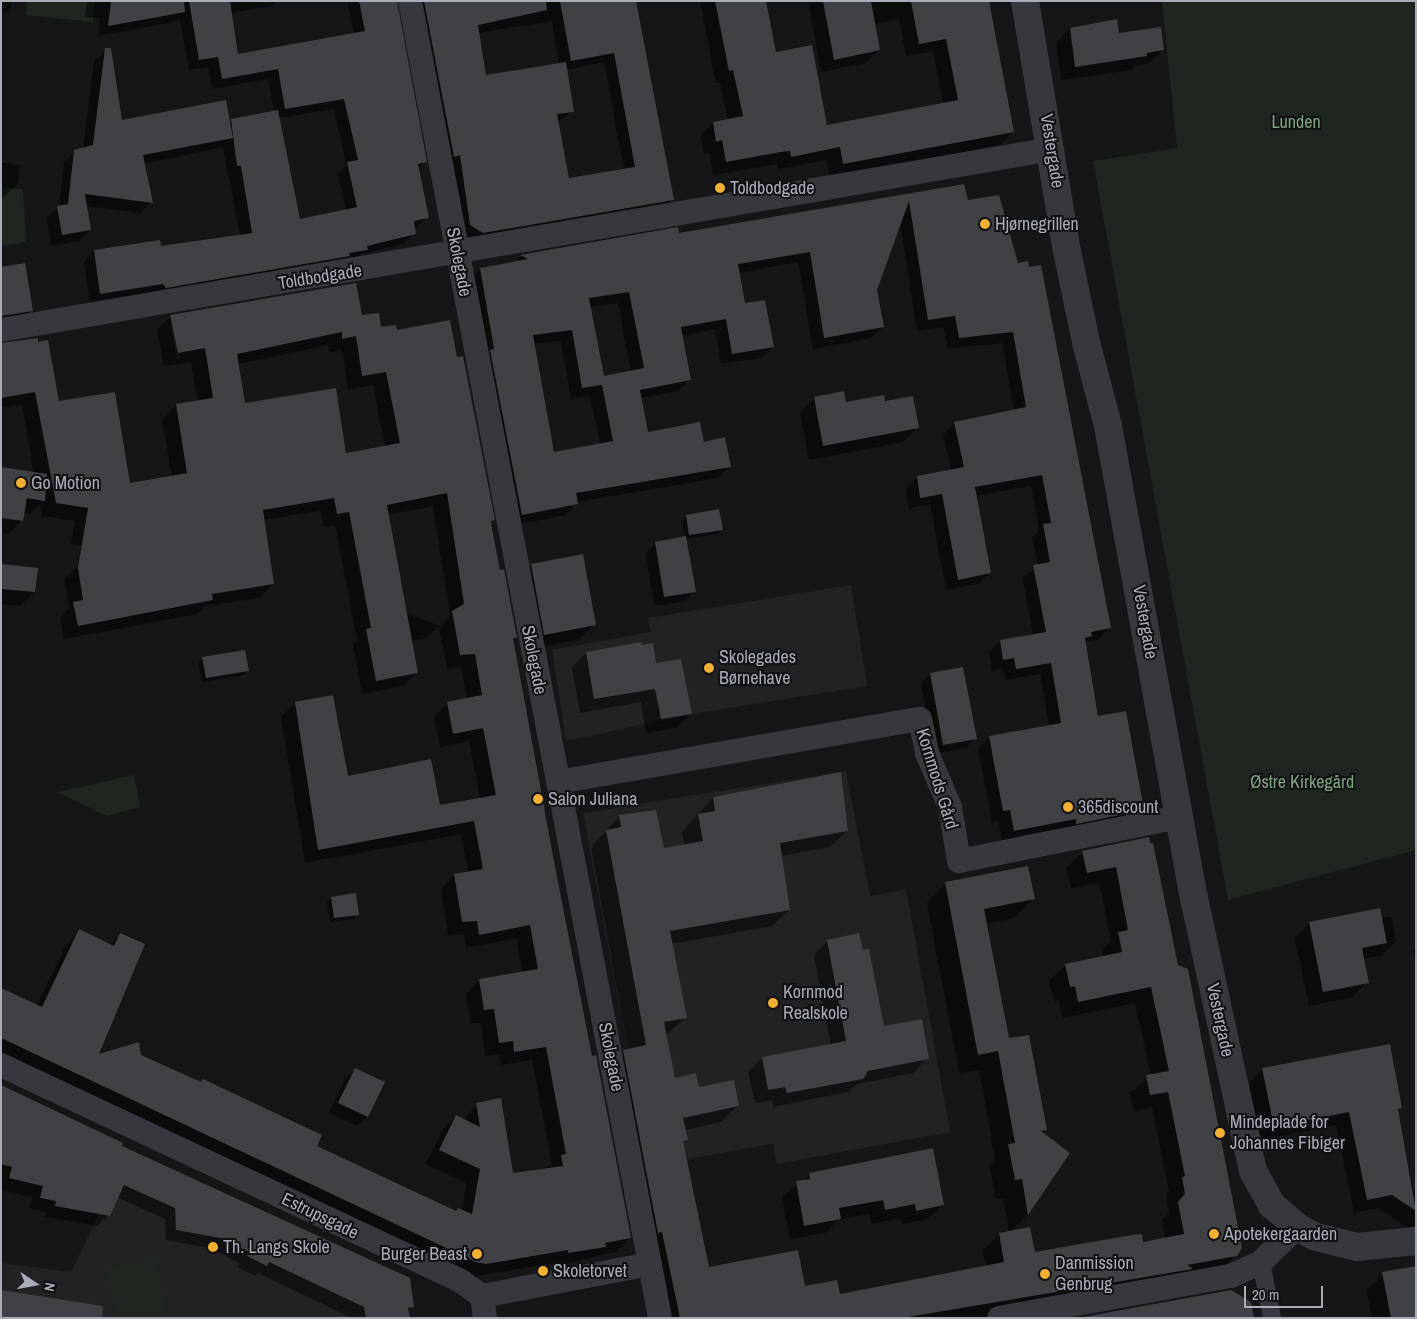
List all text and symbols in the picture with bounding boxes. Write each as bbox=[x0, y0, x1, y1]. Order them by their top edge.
park label: Lunden bbox=[1271, 111, 1321, 133]
street label: Vestergade bbox=[1035, 112, 1069, 190]
place label: Toldbodgade bbox=[730, 177, 815, 199]
marker: Toldbodgade bbox=[714, 182, 726, 194]
place label: Hjørnegrillen bbox=[995, 213, 1079, 235]
marker: Hjørnegrillen bbox=[979, 218, 991, 230]
street label: Skolegade bbox=[442, 226, 476, 298]
street label: Toldbodgade bbox=[277, 260, 363, 294]
place label: Go Motion bbox=[31, 472, 100, 494]
marker: Go Motion bbox=[15, 477, 27, 489]
street label: Vestergade bbox=[1128, 583, 1162, 661]
street label: Skolegade bbox=[517, 624, 551, 696]
place label: Skolegades Børnehave bbox=[719, 647, 796, 690]
marker: Skolegades Børnehave bbox=[703, 662, 715, 674]
street label: Kornmods Gård bbox=[911, 726, 963, 832]
park label: Østre Kirkegård bbox=[1250, 771, 1354, 793]
place label: Salon Juliana bbox=[548, 788, 637, 810]
marker: Salon Juliana bbox=[532, 793, 544, 805]
place label: 365discount bbox=[1078, 796, 1158, 818]
marker: 365discount bbox=[1062, 801, 1074, 813]
street label: Vestergade bbox=[1202, 981, 1238, 1059]
place label: Kornmod Realskole bbox=[783, 982, 848, 1024]
marker: Kornmod Realskole bbox=[767, 997, 779, 1009]
street label: Skolegade bbox=[594, 1021, 628, 1093]
place label: Mindeplade for Johannes Fibiger bbox=[1230, 1112, 1345, 1154]
marker: Mindeplade for Johannes Fibiger bbox=[1214, 1127, 1226, 1139]
street label: Estrupsgade bbox=[278, 1188, 362, 1244]
place label: Apotekergaarden bbox=[1224, 1223, 1337, 1245]
marker: Apotekergaarden bbox=[1208, 1228, 1220, 1240]
place label: Th. Langs Skole bbox=[223, 1236, 330, 1258]
marker: Th. Langs Skole bbox=[207, 1241, 219, 1253]
place label: Burger Beast bbox=[381, 1243, 467, 1265]
marker: Burger Beast bbox=[471, 1248, 483, 1260]
place label: Danmission Genbrug bbox=[1055, 1253, 1134, 1296]
north arrow bbox=[10, 1259, 60, 1309]
place label: Skoletorvet bbox=[553, 1260, 627, 1282]
marker: Skoletorvet bbox=[537, 1265, 549, 1277]
marker: Danmission Genbrug bbox=[1039, 1268, 1051, 1280]
scale bar bbox=[1247, 1276, 1326, 1308]
text: N bbox=[40, 1281, 59, 1293]
text: 20 m bbox=[1252, 1284, 1279, 1305]

